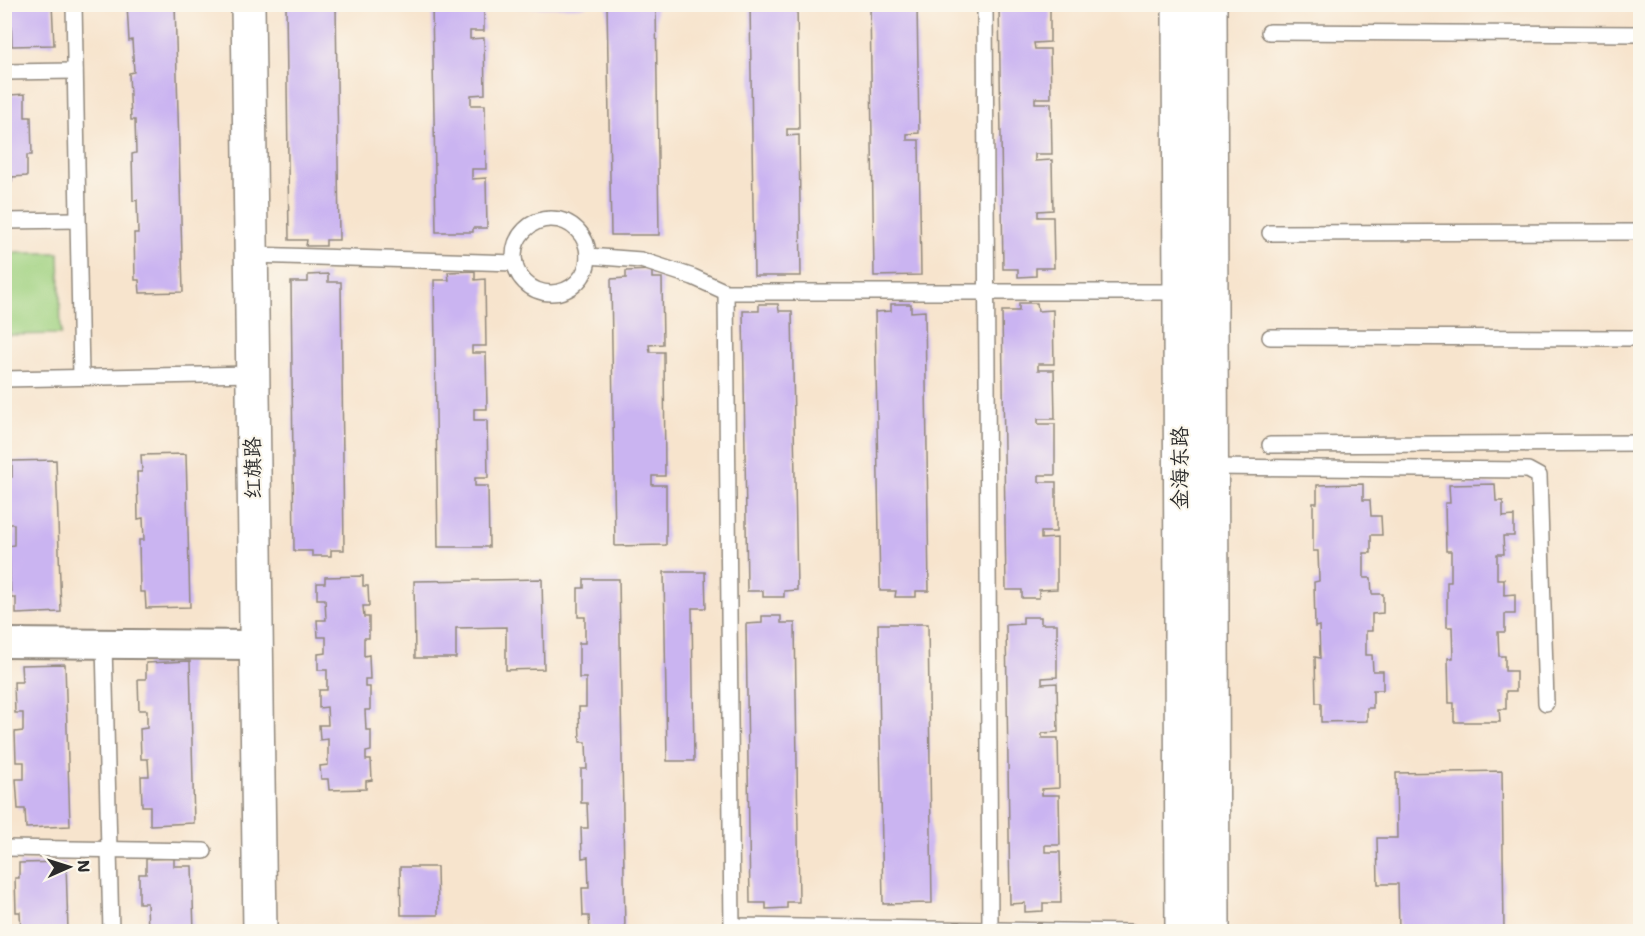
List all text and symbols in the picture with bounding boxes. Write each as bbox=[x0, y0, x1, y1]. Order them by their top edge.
street label: 金海东路 bbox=[1166, 426, 1194, 510]
street label: 红旗路 bbox=[238, 436, 268, 500]
north arrow bbox=[39, 837, 99, 897]
text: N bbox=[73, 859, 94, 873]

